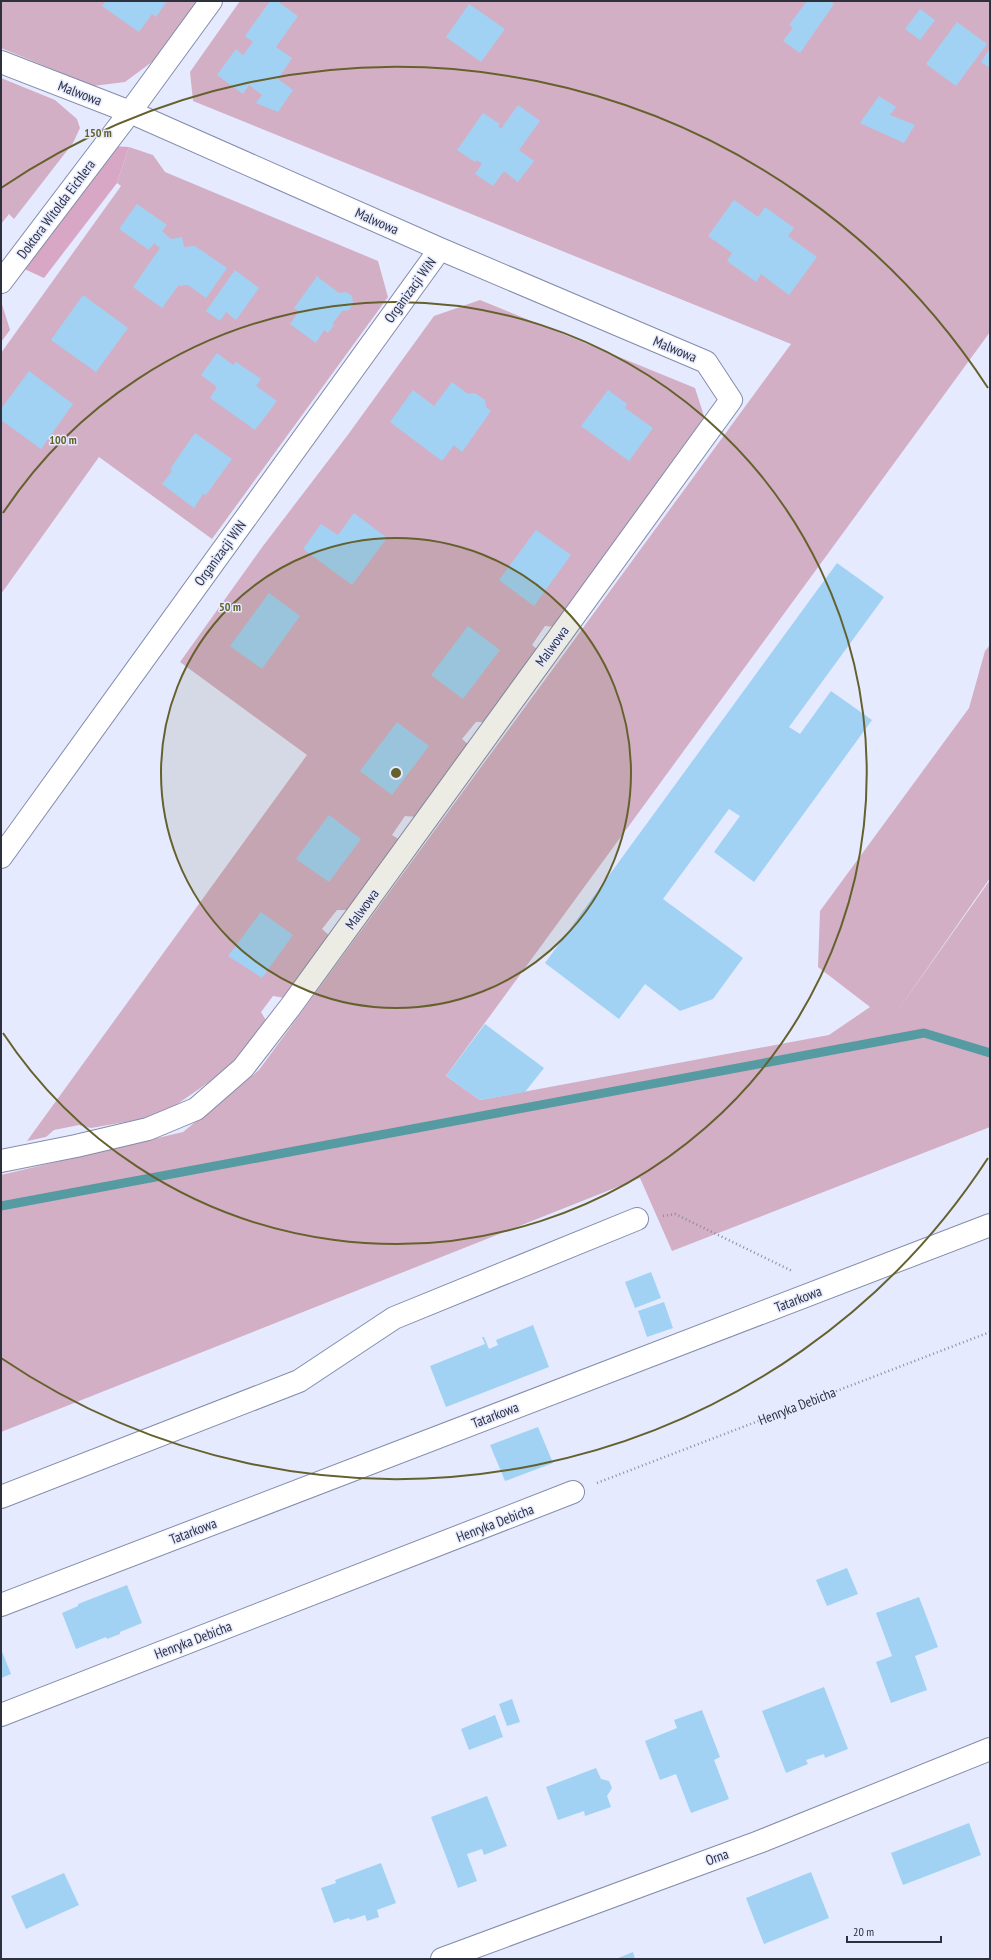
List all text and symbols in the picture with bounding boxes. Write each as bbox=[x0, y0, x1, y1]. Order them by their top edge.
street label: Malwowa bbox=[55, 76, 105, 110]
text: 150 m bbox=[84, 125, 112, 140]
street label: Doktora Witolda Eichlera bbox=[13, 156, 99, 262]
street label: Malwowa bbox=[352, 203, 402, 239]
street label: Organizacji WiN bbox=[380, 254, 440, 326]
street label: Malwowa bbox=[650, 332, 700, 366]
text: 100 m bbox=[49, 432, 77, 447]
street label: Organizacji WiN bbox=[190, 517, 250, 589]
text: 50 m bbox=[219, 599, 241, 614]
street label: Malwowa bbox=[531, 622, 573, 670]
centre of rings bbox=[389, 766, 403, 780]
street label: Malwowa bbox=[341, 885, 383, 933]
street label: Tatarkowa bbox=[772, 1282, 824, 1316]
street label: Henryka Debicha bbox=[756, 1383, 838, 1429]
street label: Tatarkowa bbox=[469, 1398, 521, 1432]
street label: Henryka Debicha bbox=[454, 1500, 536, 1546]
street label: Tatarkowa bbox=[167, 1514, 219, 1548]
street label: Henryka Debicha bbox=[152, 1617, 234, 1663]
street label: Orna bbox=[703, 1845, 731, 1869]
scale bar bbox=[847, 1918, 941, 1944]
text: 20 m bbox=[853, 1924, 874, 1939]

